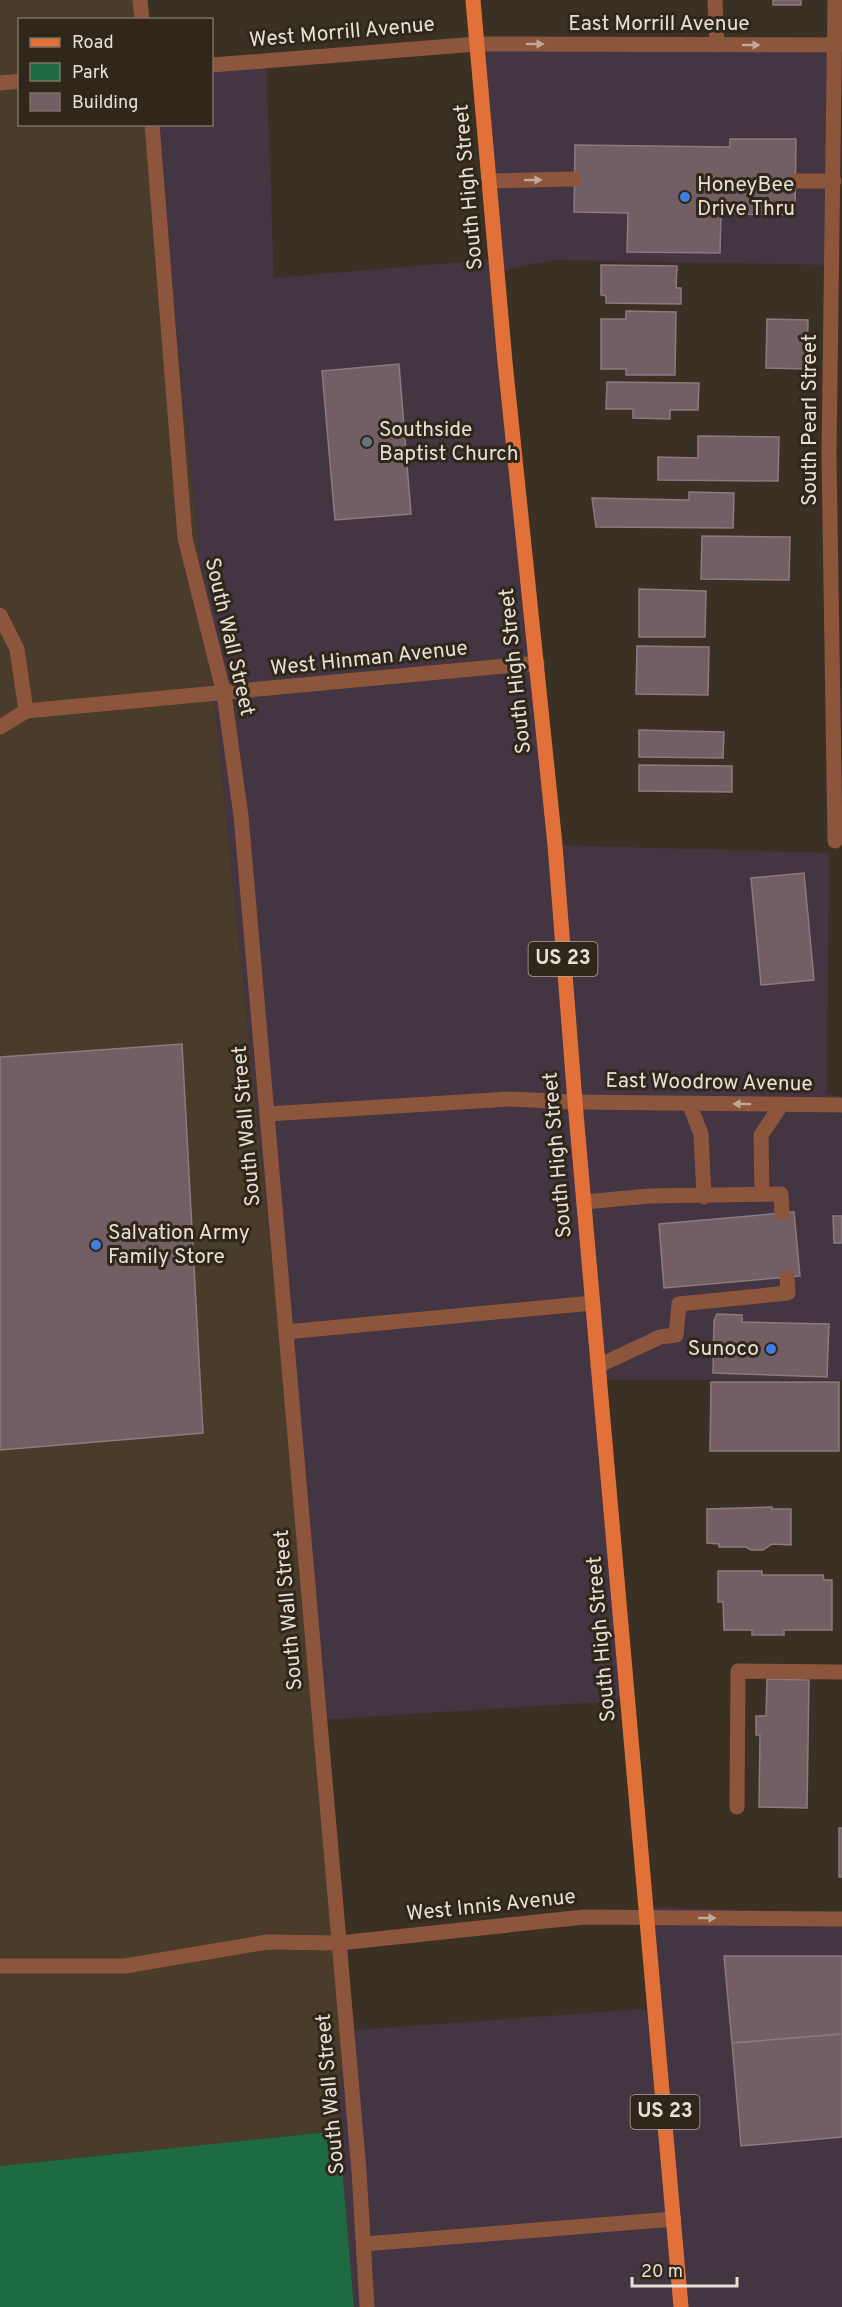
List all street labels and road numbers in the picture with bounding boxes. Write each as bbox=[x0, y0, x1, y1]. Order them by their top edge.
street label: West Morrill Avenue bbox=[248, 11, 436, 55]
street label: East Morrill Avenue bbox=[568, 11, 750, 38]
street label: South High Street bbox=[448, 103, 490, 271]
street label: South Pearl Street bbox=[797, 334, 824, 506]
street label: South Wall Street bbox=[198, 555, 260, 719]
street label: South High Street bbox=[494, 587, 538, 755]
street label: West Hinman Avenue bbox=[269, 635, 469, 683]
road number: US 23 bbox=[528, 942, 598, 976]
street label: South Wall Street bbox=[227, 1044, 267, 1208]
street label: East Woodrow Avenue bbox=[605, 1068, 813, 1098]
street label: South High Street bbox=[537, 1071, 579, 1239]
street label: South Wall Street bbox=[269, 1528, 309, 1692]
street label: South High Street bbox=[581, 1555, 623, 1723]
street label: West Innis Avenue bbox=[405, 1884, 577, 1928]
street label: South Wall Street bbox=[311, 2012, 351, 2176]
road number: US 23 bbox=[630, 2095, 700, 2129]

